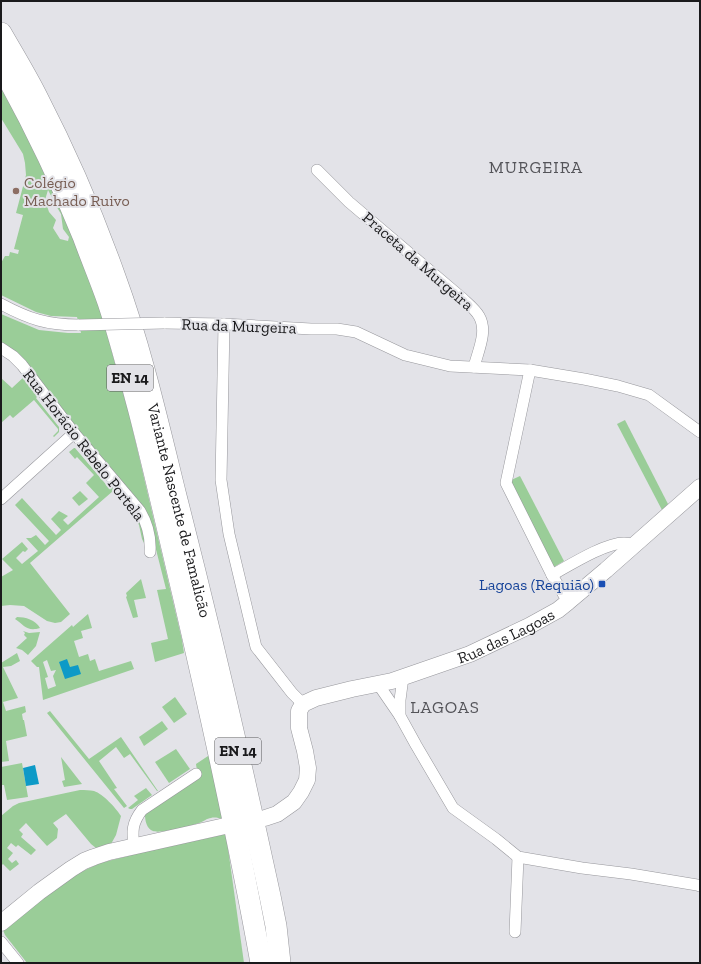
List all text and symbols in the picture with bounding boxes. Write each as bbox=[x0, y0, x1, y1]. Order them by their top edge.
district label: MURGEIRA bbox=[489, 157, 583, 177]
place label: Colégio Machado Ruivo bbox=[24, 173, 130, 210]
marker: Colégio Machado Ruivo bbox=[11, 186, 21, 196]
street label: Praceta da Murgeira bbox=[359, 208, 478, 314]
street label: Rua da Murgeira bbox=[181, 314, 297, 338]
road number: EN 14 bbox=[107, 365, 153, 391]
street label: Rua Horácio Rebelo Portela bbox=[19, 366, 149, 525]
street label: Variante Nascente de Famalicão bbox=[144, 400, 215, 619]
place label: Lagoas (Requião) bbox=[479, 575, 594, 594]
marker: Lagoas (Requião) bbox=[597, 579, 607, 589]
street label: Rua das Lagoas bbox=[455, 604, 558, 667]
district label: LAGOAS bbox=[410, 697, 480, 717]
road number: EN 14 bbox=[215, 738, 261, 764]

